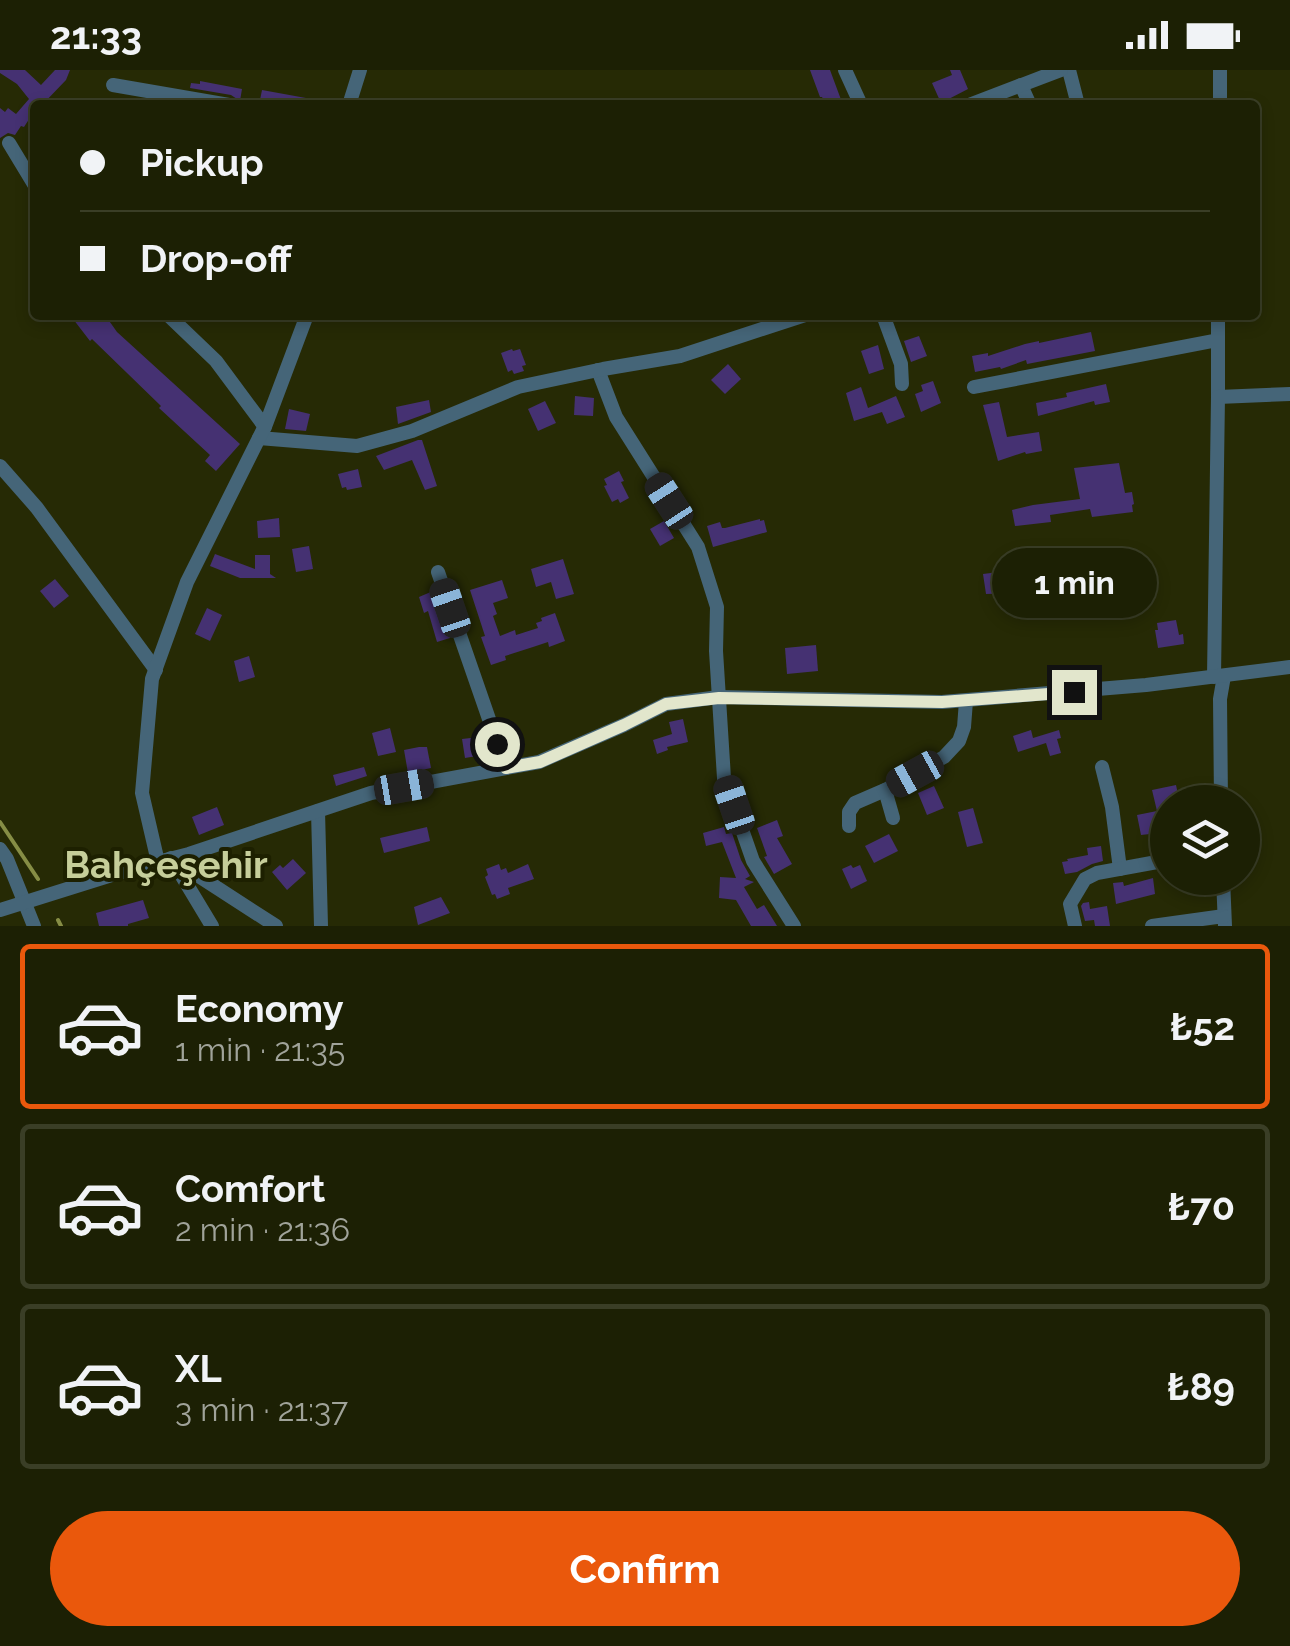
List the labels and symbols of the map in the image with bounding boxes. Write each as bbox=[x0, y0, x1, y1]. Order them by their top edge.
car bbox=[640, 468, 698, 534]
callout: 1 min bbox=[992, 547, 1156, 617]
car bbox=[426, 575, 474, 641]
route end bbox=[1052, 670, 1097, 715]
route start bbox=[475, 722, 520, 767]
car bbox=[881, 746, 949, 802]
car bbox=[372, 767, 436, 807]
car bbox=[710, 772, 758, 838]
district label: Bahçeşehir bbox=[64, 842, 268, 887]

